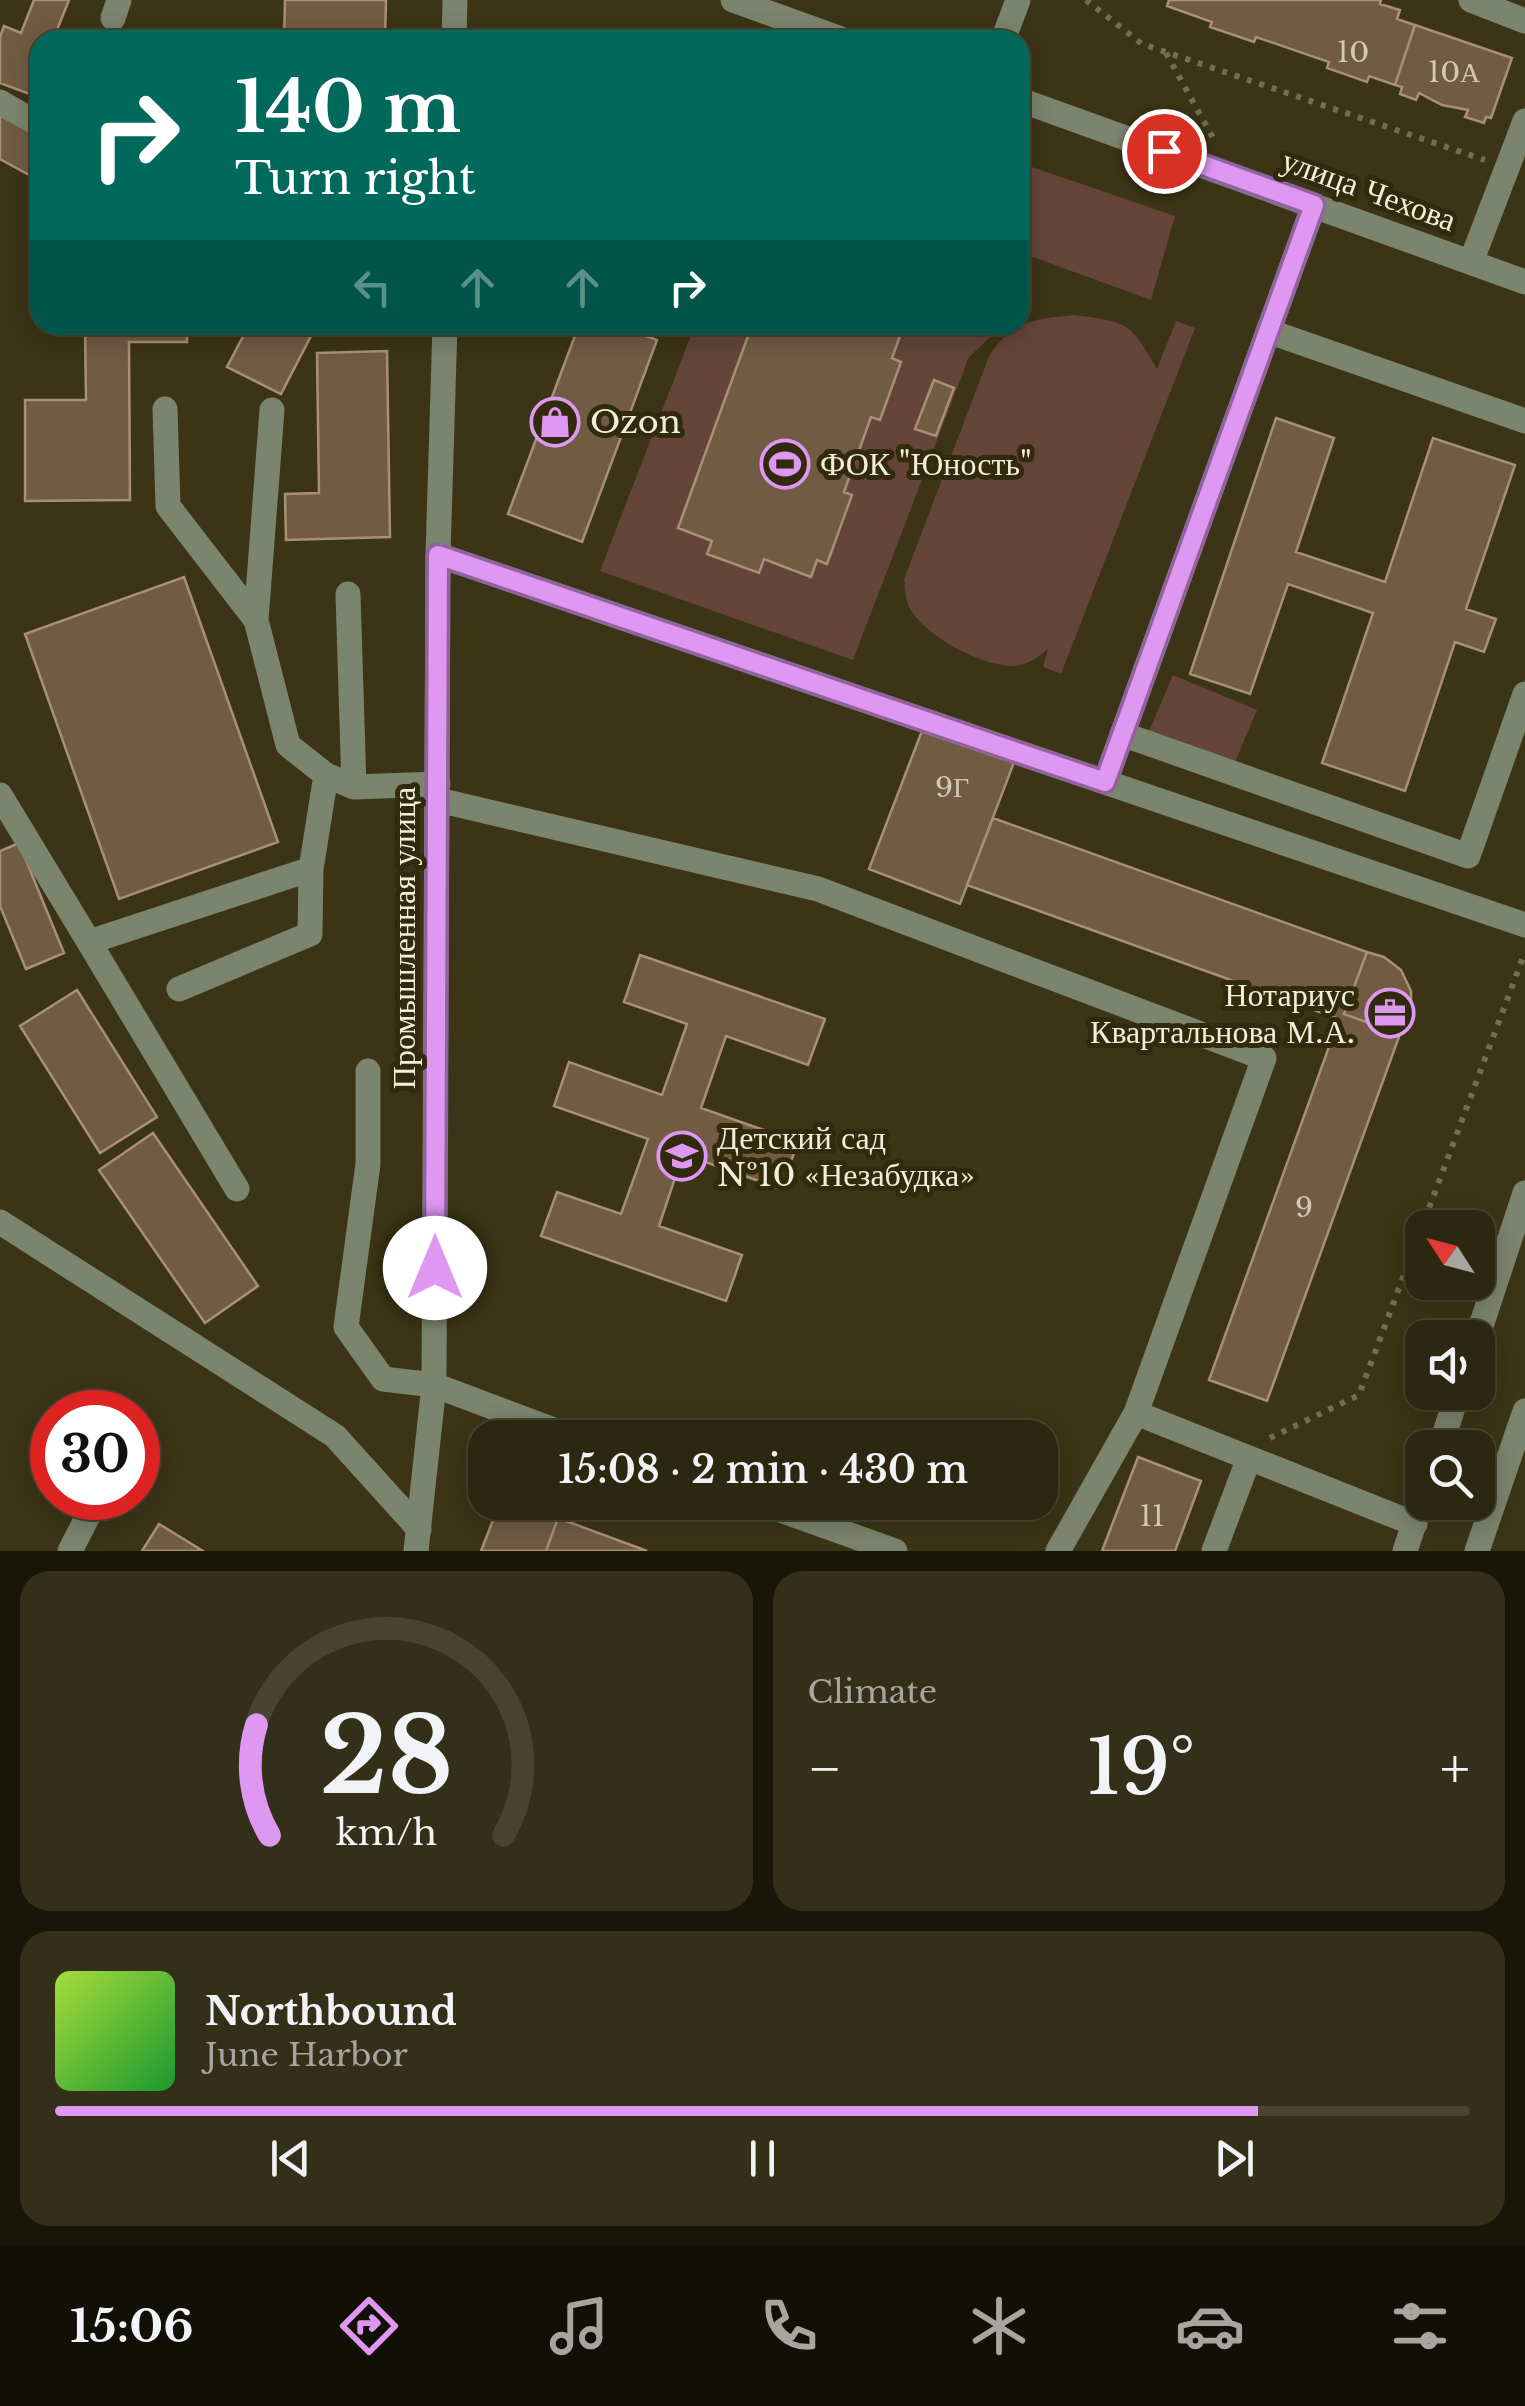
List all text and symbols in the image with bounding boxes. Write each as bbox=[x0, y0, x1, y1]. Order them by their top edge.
house number: 10 bbox=[1337, 35, 1369, 70]
house number: 10А bbox=[1428, 55, 1481, 90]
text: 140 m bbox=[235, 64, 461, 151]
icon: right bbox=[70, 70, 200, 200]
pin bbox=[1122, 109, 1207, 194]
icon: arrive bbox=[1137, 124, 1192, 179]
street label: улица Чехова bbox=[1276, 140, 1462, 240]
text: Turn right bbox=[235, 150, 476, 206]
icon: left bbox=[345, 260, 400, 315]
icon: ahead bbox=[450, 260, 505, 315]
icon: ahead bbox=[555, 260, 610, 315]
icon: right bbox=[660, 260, 715, 315]
shop icon: Ozon bbox=[529, 396, 581, 448]
place label: Ozon bbox=[590, 402, 681, 442]
sports icon: ФОК "Юность" bbox=[759, 438, 811, 490]
place label: ФОК "Юность" bbox=[820, 444, 1032, 484]
house number: 9Г bbox=[935, 770, 969, 805]
street label: Промышленная улица bbox=[384, 787, 424, 1089]
place label: Нотариус Квартальнова М.А. bbox=[1090, 975, 1355, 1052]
office icon: Нотариус Квартальнова М.А. bbox=[1364, 987, 1416, 1039]
place label: Детский сад №10 «Незабудка» bbox=[717, 1118, 975, 1195]
school or university icon: Детский сад №10 «Незабудка» bbox=[656, 1130, 708, 1182]
house number: 9 bbox=[1295, 1190, 1313, 1225]
north arrow bbox=[1405, 1210, 1495, 1300]
map controls bbox=[1405, 1210, 1495, 1520]
position arrow bbox=[383, 1216, 487, 1320]
button: sound bbox=[1405, 1320, 1495, 1410]
speed limit sign: 30 bbox=[30, 1390, 160, 1520]
button: search bbox=[1405, 1430, 1495, 1520]
text: 15:08 · 2 min · 430 m bbox=[558, 1446, 968, 1493]
house number: 11 bbox=[1140, 1499, 1164, 1534]
text: Climate bbox=[808, 1672, 937, 1712]
text: 28 bbox=[319, 1692, 453, 1821]
text: 19° bbox=[1087, 1721, 1195, 1814]
text: − bbox=[808, 1735, 842, 1803]
text: + bbox=[1440, 1735, 1470, 1803]
text: km/h bbox=[336, 1810, 437, 1855]
text: Northbound bbox=[205, 1988, 457, 2035]
text: June Harbor bbox=[205, 2035, 408, 2075]
icon: previous bbox=[263, 2131, 318, 2186]
icon: pause bbox=[735, 2131, 790, 2186]
icon: next bbox=[1207, 2131, 1262, 2186]
icon: directions bbox=[334, 2291, 404, 2361]
icon: music bbox=[544, 2291, 614, 2361]
icon: phone bbox=[754, 2291, 824, 2361]
icon: climate bbox=[964, 2291, 1034, 2361]
icon: car bbox=[1175, 2291, 1245, 2361]
icon: filters bbox=[1385, 2291, 1455, 2361]
text: 15:06 bbox=[70, 2298, 194, 2354]

